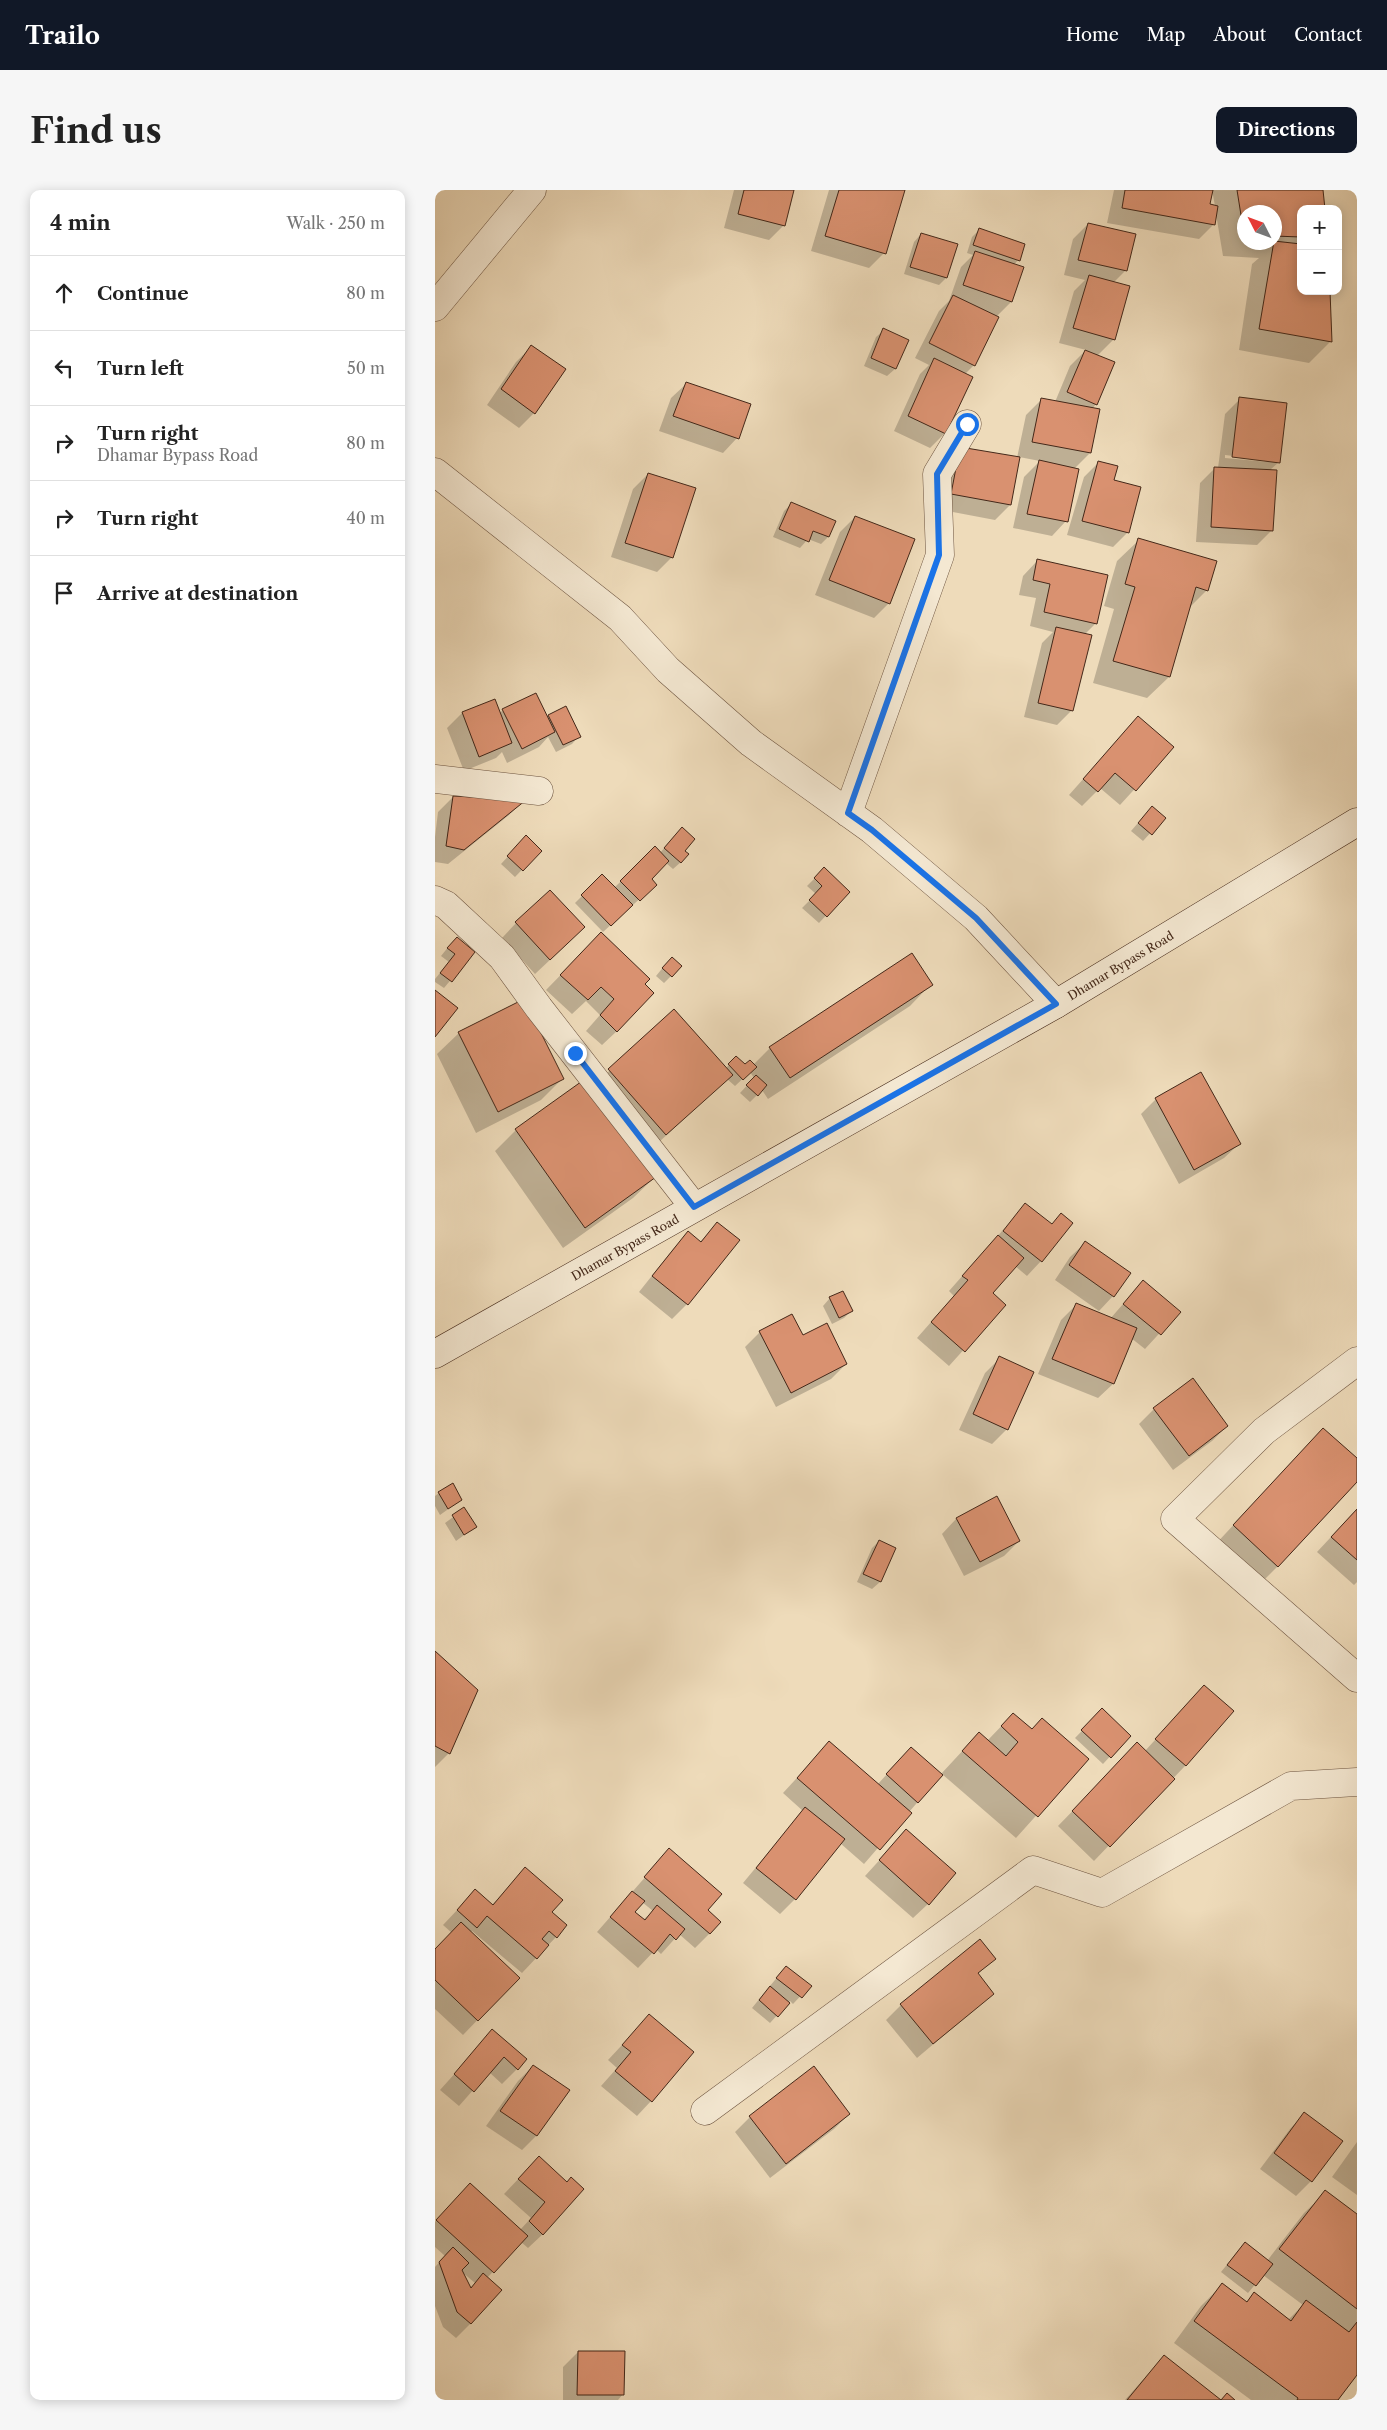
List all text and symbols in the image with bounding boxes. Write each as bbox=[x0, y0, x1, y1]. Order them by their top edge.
text: Trailo bbox=[25, 21, 100, 50]
text: Home bbox=[1066, 24, 1119, 46]
text: Map bbox=[1147, 24, 1185, 46]
text: About bbox=[1213, 24, 1266, 46]
text: Contact bbox=[1294, 24, 1362, 46]
button: Directions bbox=[1216, 107, 1357, 153]
text: Find us bbox=[30, 109, 162, 152]
north arrow bbox=[1237, 205, 1282, 250]
map controls bbox=[1297, 205, 1342, 295]
button: + bbox=[1297, 205, 1342, 250]
text: 4 min bbox=[50, 210, 111, 235]
text: Walk · 250 m bbox=[287, 213, 385, 233]
button: − bbox=[1297, 250, 1342, 295]
icon: ahead bbox=[50, 279, 78, 307]
text: Continue bbox=[97, 282, 189, 305]
text: 80 m bbox=[346, 283, 385, 303]
icon: left bbox=[50, 354, 78, 382]
text: Turn left bbox=[97, 357, 184, 380]
text: 50 m bbox=[347, 358, 385, 378]
route start bbox=[956, 413, 979, 436]
text: Turn right bbox=[97, 422, 198, 445]
icon: right bbox=[50, 429, 78, 457]
text: 80 m bbox=[346, 433, 385, 453]
text: Dhamar Bypass Road bbox=[97, 445, 258, 465]
icon: right bbox=[50, 504, 78, 532]
text: Turn right bbox=[97, 507, 198, 530]
text: 40 m bbox=[346, 508, 385, 528]
icon: arrive bbox=[50, 579, 78, 607]
text: Arrive at destination bbox=[97, 582, 298, 605]
street label: Dhamar Bypass Road bbox=[1065, 927, 1177, 1003]
route end bbox=[564, 1042, 587, 1065]
street label: Dhamar Bypass Road bbox=[568, 1210, 682, 1283]

